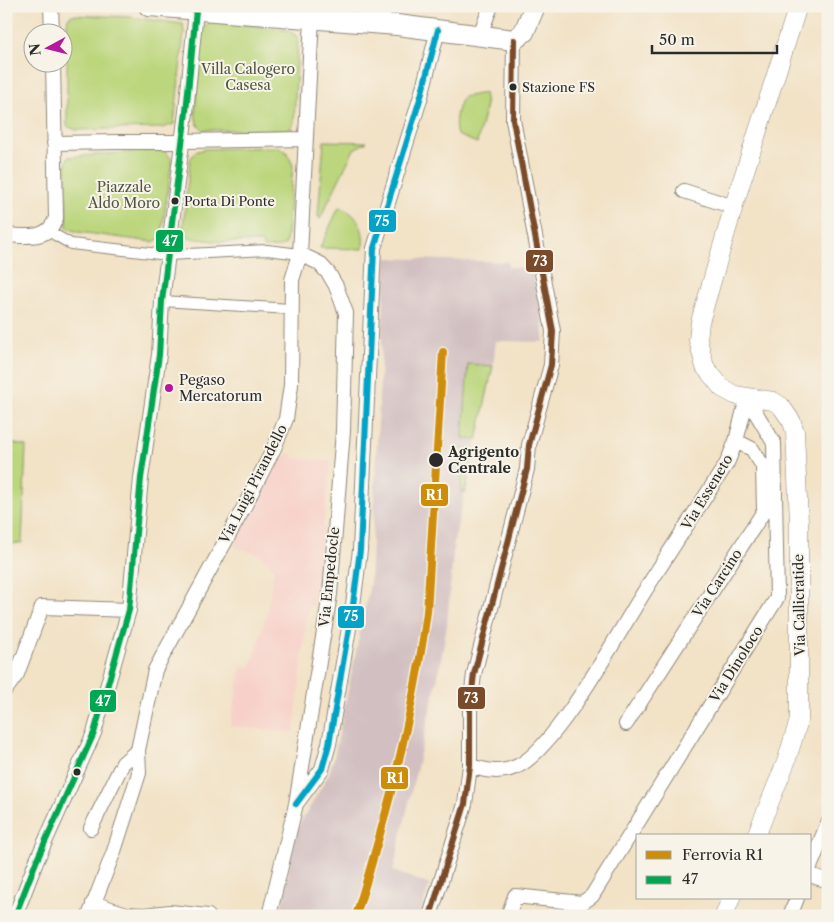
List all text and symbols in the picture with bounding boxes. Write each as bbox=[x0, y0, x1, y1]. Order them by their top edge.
north arrow bbox=[22, 22, 72, 72]
scale bar bbox=[652, 22, 776, 54]
text: 50 m bbox=[659, 30, 695, 49]
text: N bbox=[25, 42, 45, 57]
park label: Villa Calogero Casesa bbox=[200, 60, 295, 94]
place label: Stazione FS bbox=[522, 79, 595, 95]
marker: Stazione FS bbox=[508, 82, 518, 92]
park label: Piazzale Aldo Moro bbox=[87, 178, 160, 212]
place label: Porta Di Ponte bbox=[184, 193, 275, 209]
marker: Porta Di Ponte bbox=[170, 196, 180, 206]
line badge: 75 bbox=[368, 209, 397, 233]
text: 75 bbox=[375, 212, 390, 230]
line badge: 47 bbox=[155, 229, 184, 253]
text: 47 bbox=[162, 232, 178, 250]
line badge: 73 bbox=[525, 249, 554, 273]
text: 73 bbox=[532, 252, 548, 270]
place label: Pegaso Mercatorum bbox=[179, 371, 262, 405]
marker: Pegaso Mercatorum bbox=[163, 382, 175, 394]
street label: Via Luigi Pirandello bbox=[215, 421, 291, 548]
place label: Agrigento Centrale bbox=[447, 443, 519, 477]
marker: Agrigento Centrale bbox=[427, 451, 445, 469]
street label: Via Esseneto bbox=[677, 451, 737, 534]
line badge: R1 bbox=[420, 483, 449, 507]
text: R1 bbox=[425, 486, 443, 504]
street label: Via Empedocle bbox=[315, 526, 343, 629]
street label: Via Carcino bbox=[688, 545, 746, 622]
street label: Via Callicratide bbox=[789, 554, 809, 657]
line badge: 75 bbox=[337, 605, 365, 629]
text: 75 bbox=[344, 607, 359, 625]
street label: Via Dinoloco bbox=[705, 622, 767, 706]
line badge: 73 bbox=[457, 686, 486, 710]
line badge: 47 bbox=[89, 689, 117, 713]
text: 73 bbox=[463, 689, 479, 707]
text: 47 bbox=[95, 692, 111, 710]
line badge: R1 bbox=[380, 766, 409, 790]
unlabelled marker bbox=[72, 767, 82, 777]
text: R1 bbox=[386, 769, 404, 787]
legend bbox=[636, 834, 812, 900]
text: Ferrovia R1 bbox=[682, 845, 764, 864]
text: 47 bbox=[682, 869, 699, 888]

